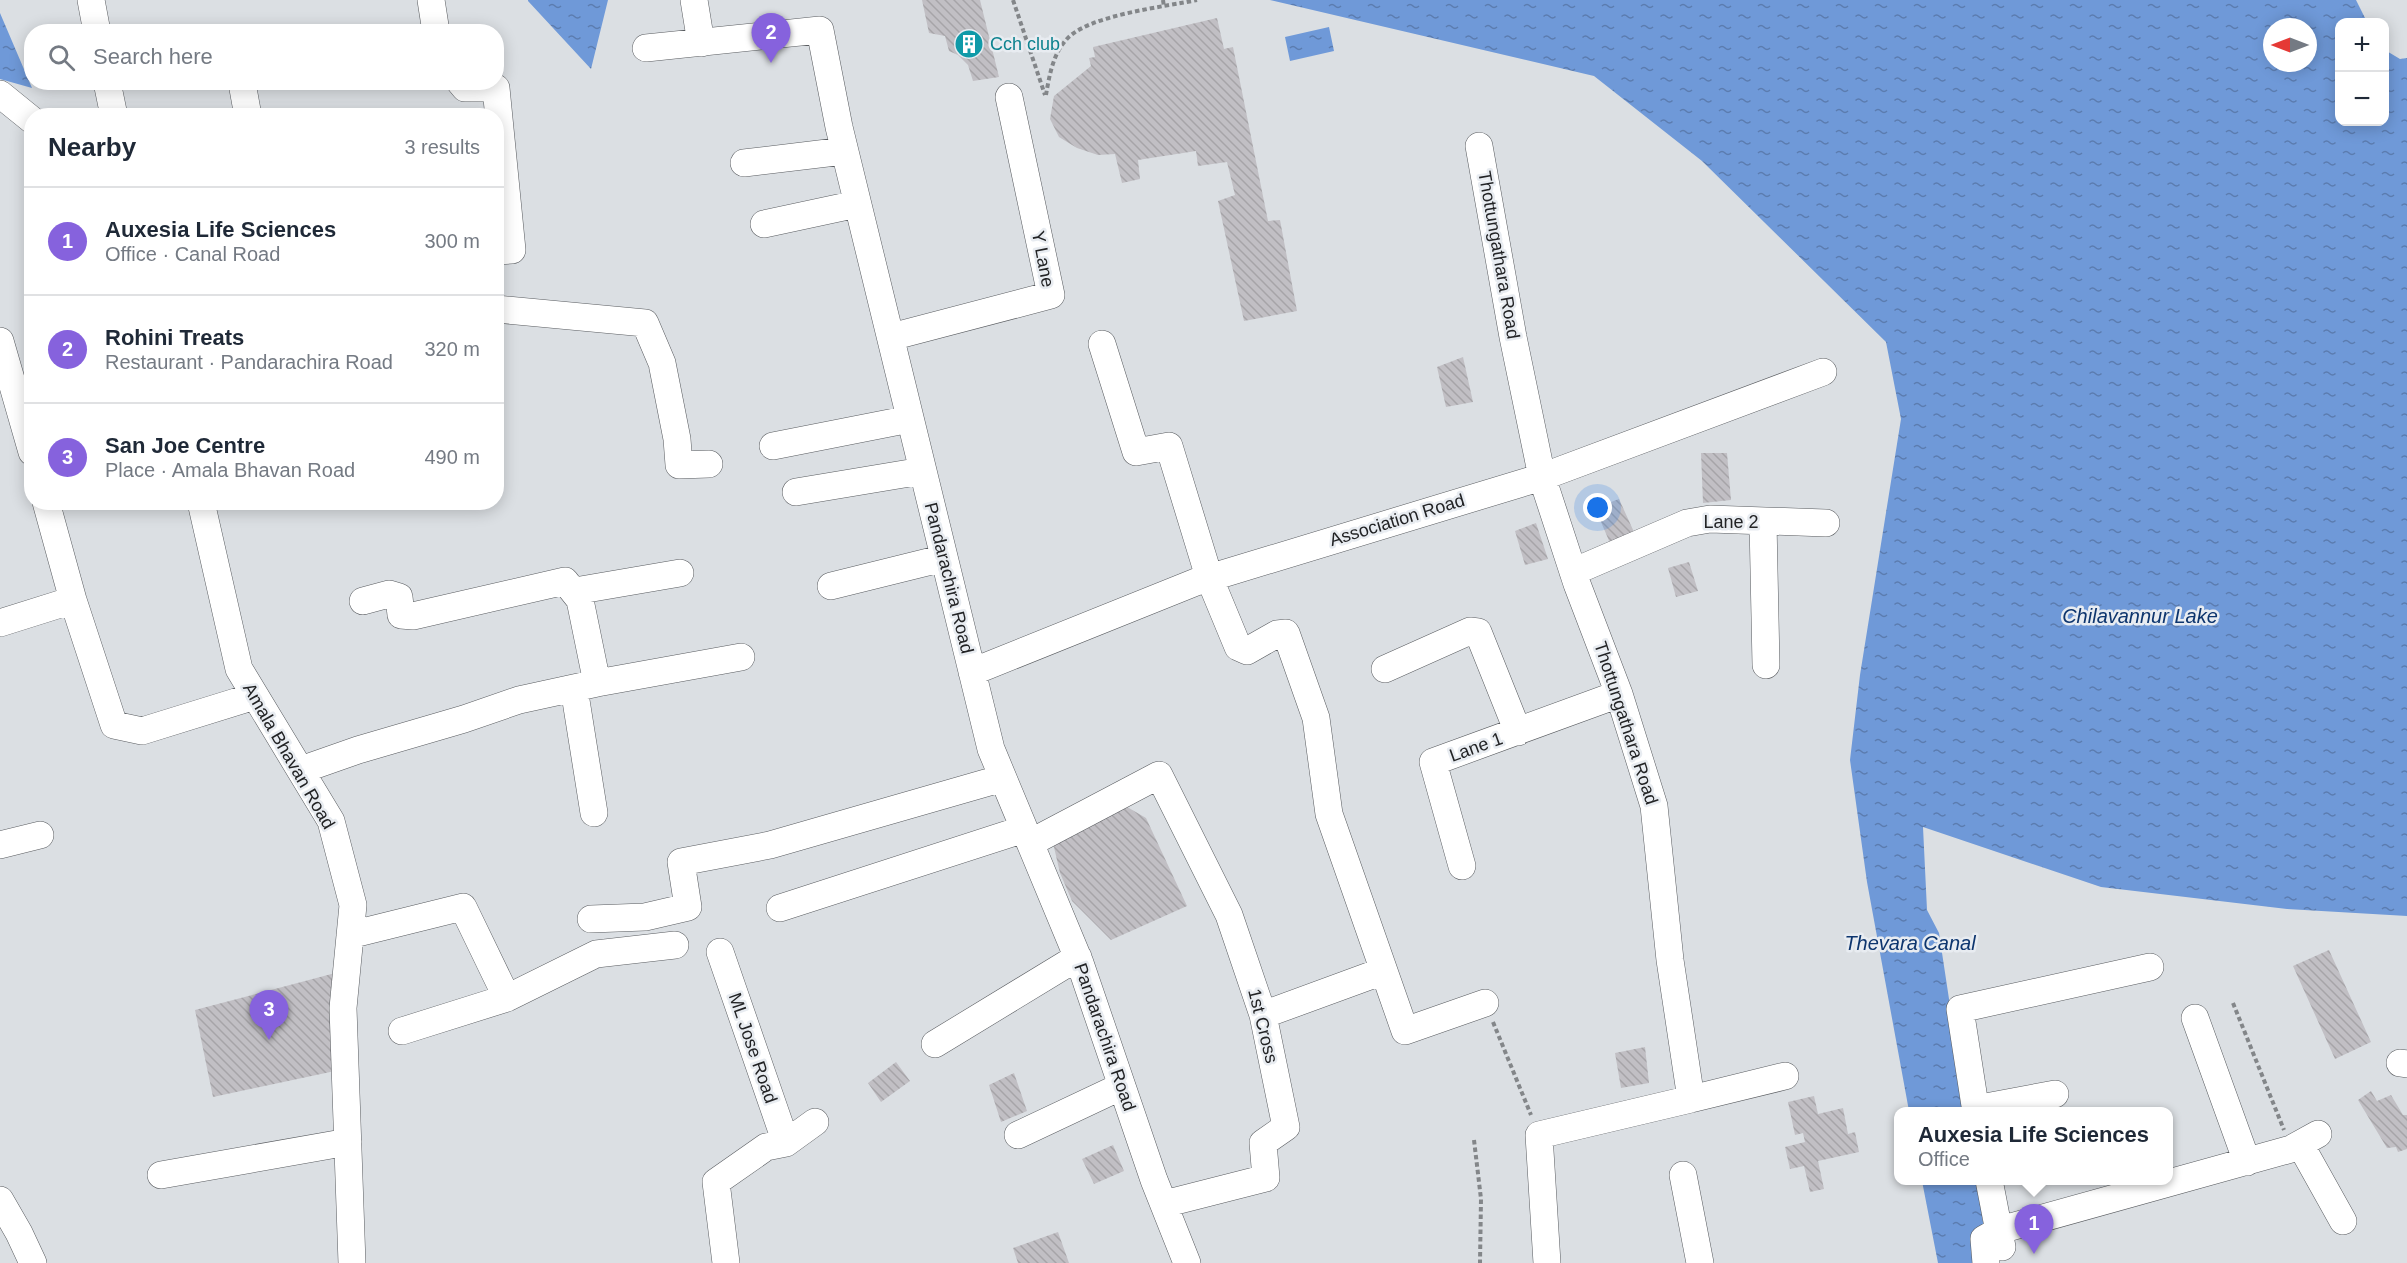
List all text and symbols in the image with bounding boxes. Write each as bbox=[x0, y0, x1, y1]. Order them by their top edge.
pin: 2 bbox=[752, 14, 790, 63]
north arrow bbox=[2263, 18, 2317, 72]
map controls bbox=[2335, 18, 2389, 126]
button: + bbox=[2335, 18, 2389, 72]
search box bbox=[24, 24, 504, 90]
building icon: Cch club bbox=[953, 28, 985, 60]
place label: Cch club bbox=[990, 34, 1060, 54]
icon: search bbox=[45, 41, 78, 74]
text: Search here bbox=[93, 44, 213, 69]
button: − bbox=[2335, 72, 2389, 126]
text: Nearby bbox=[48, 132, 136, 162]
text: 3 results bbox=[404, 136, 480, 158]
street label: Thottungathara Road bbox=[1474, 169, 1524, 341]
text: Auxesia Life Sciences bbox=[105, 217, 336, 242]
street label: Y Lane bbox=[1028, 229, 1058, 289]
text: 1 bbox=[62, 230, 73, 252]
text: 300 m bbox=[424, 230, 480, 252]
text: Office · Canal Road bbox=[105, 243, 280, 265]
text: Rohini Treats bbox=[105, 325, 244, 350]
text: 2 bbox=[62, 338, 73, 360]
text: 320 m bbox=[424, 338, 480, 360]
text: Restaurant · Pandarachira Road bbox=[105, 351, 393, 373]
text: San Joe Centre bbox=[105, 433, 265, 458]
text: 3 bbox=[62, 446, 73, 468]
text: 490 m bbox=[424, 446, 480, 468]
text: Place · Amala Bhavan Road bbox=[105, 459, 355, 481]
street label: Association Road bbox=[1327, 490, 1467, 550]
your location bbox=[1583, 493, 1612, 522]
street label: Pandarachira Road bbox=[921, 500, 977, 656]
street label: Lane 2 bbox=[1703, 512, 1759, 532]
water label: Chilavannur Lake bbox=[2062, 605, 2218, 627]
street label: Thottungathara Road bbox=[1590, 639, 1662, 807]
street label: Amala Bhavan Road bbox=[239, 680, 339, 832]
street label: Lane 1 bbox=[1447, 728, 1505, 766]
water label: Thevara Canal bbox=[1844, 932, 1976, 954]
street label: Pandarachira Road bbox=[1070, 960, 1140, 1114]
street label: 1st Cross bbox=[1244, 987, 1282, 1065]
pin: 3 bbox=[250, 990, 288, 1040]
street label: ML Jose Road bbox=[725, 990, 781, 1106]
popup bbox=[1894, 1107, 2173, 1185]
text: Auxesia Life Sciences bbox=[1918, 1122, 2149, 1147]
text: Office bbox=[1918, 1148, 1970, 1170]
pin: 1 bbox=[2014, 1204, 2054, 1254]

